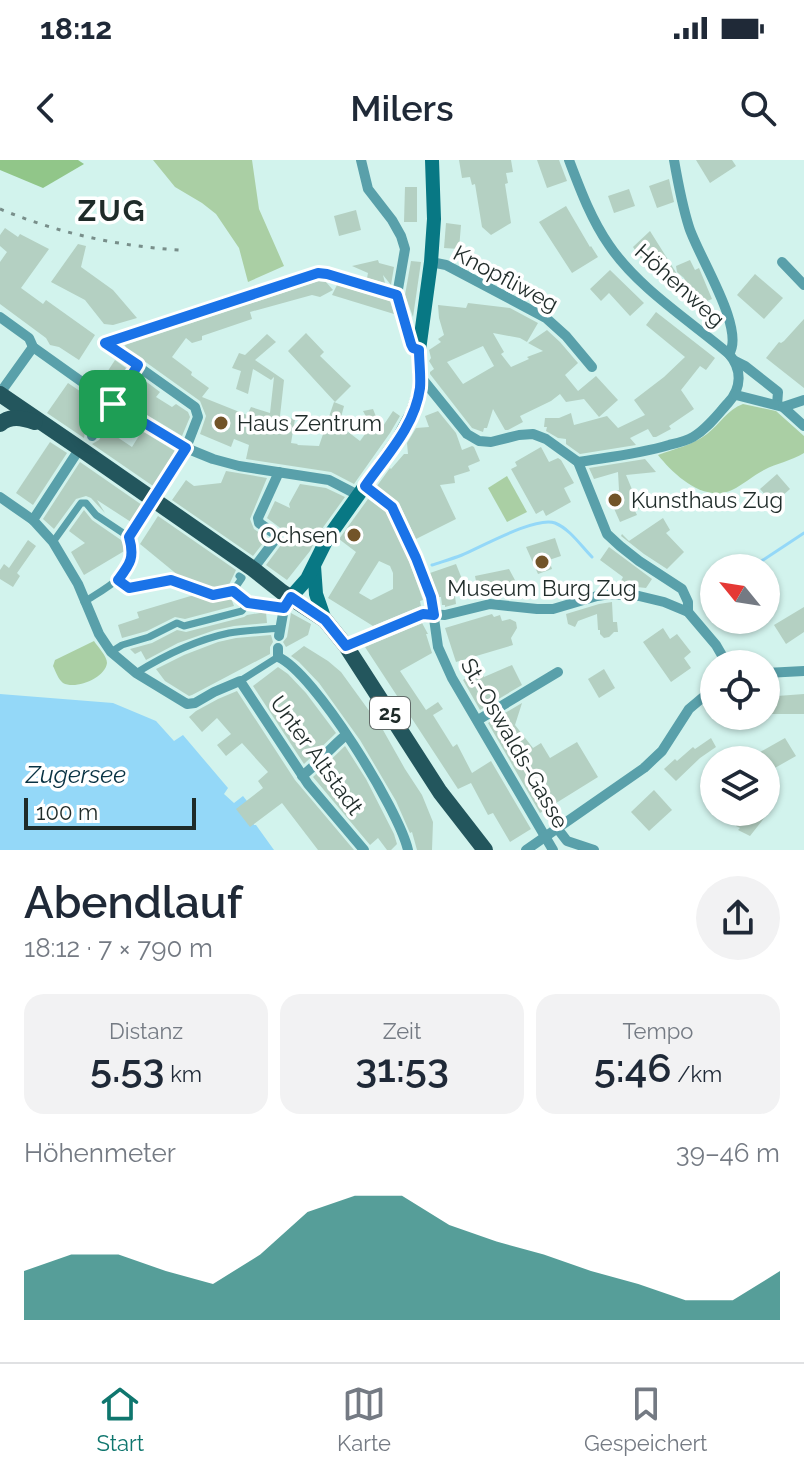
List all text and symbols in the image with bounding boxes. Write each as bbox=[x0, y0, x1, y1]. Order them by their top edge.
text: 18:12 bbox=[40, 11, 112, 46]
icon: back bbox=[24, 86, 68, 130]
icon: search bbox=[736, 86, 780, 130]
text: Milers bbox=[350, 87, 454, 129]
district label: ZUG bbox=[77, 193, 147, 228]
street label: Höhenweg bbox=[630, 238, 730, 332]
street label: Knopfliweg bbox=[449, 240, 563, 316]
pin bbox=[79, 370, 147, 438]
icon: arrive bbox=[91, 382, 135, 426]
place label: Haus Zentrum bbox=[237, 410, 382, 436]
marker: Haus Zentrum bbox=[212, 414, 230, 432]
place label: Kunsthaus Zug bbox=[631, 487, 783, 513]
marker: Kunsthaus Zug bbox=[606, 491, 624, 509]
place label: Ochsen bbox=[260, 522, 338, 548]
marker: Ochsen bbox=[345, 526, 363, 544]
marker: Museum Burg Zug bbox=[533, 553, 551, 571]
north arrow bbox=[700, 554, 780, 634]
map controls bbox=[700, 554, 780, 826]
place label: Museum Burg Zug bbox=[447, 575, 637, 601]
button: locate bbox=[700, 650, 780, 730]
street label: St.-Oswalds-Gasse bbox=[456, 653, 574, 833]
street label: Unter Altstadt bbox=[265, 690, 369, 820]
road number: 25 bbox=[370, 697, 410, 729]
button: layers bbox=[700, 746, 780, 826]
water label: Zugersee bbox=[25, 760, 126, 789]
scale bar bbox=[24, 794, 196, 830]
text: 100 m bbox=[36, 799, 98, 825]
button: share bbox=[696, 876, 780, 960]
text: Abendlauf bbox=[24, 877, 242, 928]
text: 18:12 · 7 × 790 m bbox=[24, 933, 213, 963]
text: Distanz bbox=[109, 1018, 183, 1044]
text: Zeit bbox=[383, 1018, 421, 1044]
text: Tempo bbox=[623, 1018, 693, 1044]
text: 5.53 bbox=[90, 1044, 165, 1091]
text: 31:53 bbox=[355, 1044, 449, 1091]
text: 5:46 bbox=[594, 1044, 672, 1091]
text: km bbox=[165, 1061, 202, 1087]
text: /km bbox=[672, 1061, 722, 1087]
text: Höhenmeter bbox=[24, 1138, 176, 1168]
text: 39–46 m bbox=[676, 1138, 780, 1168]
tab: Start bbox=[96, 1382, 144, 1456]
tab: Karte bbox=[337, 1382, 391, 1456]
tab: Gespeichert bbox=[584, 1382, 708, 1456]

